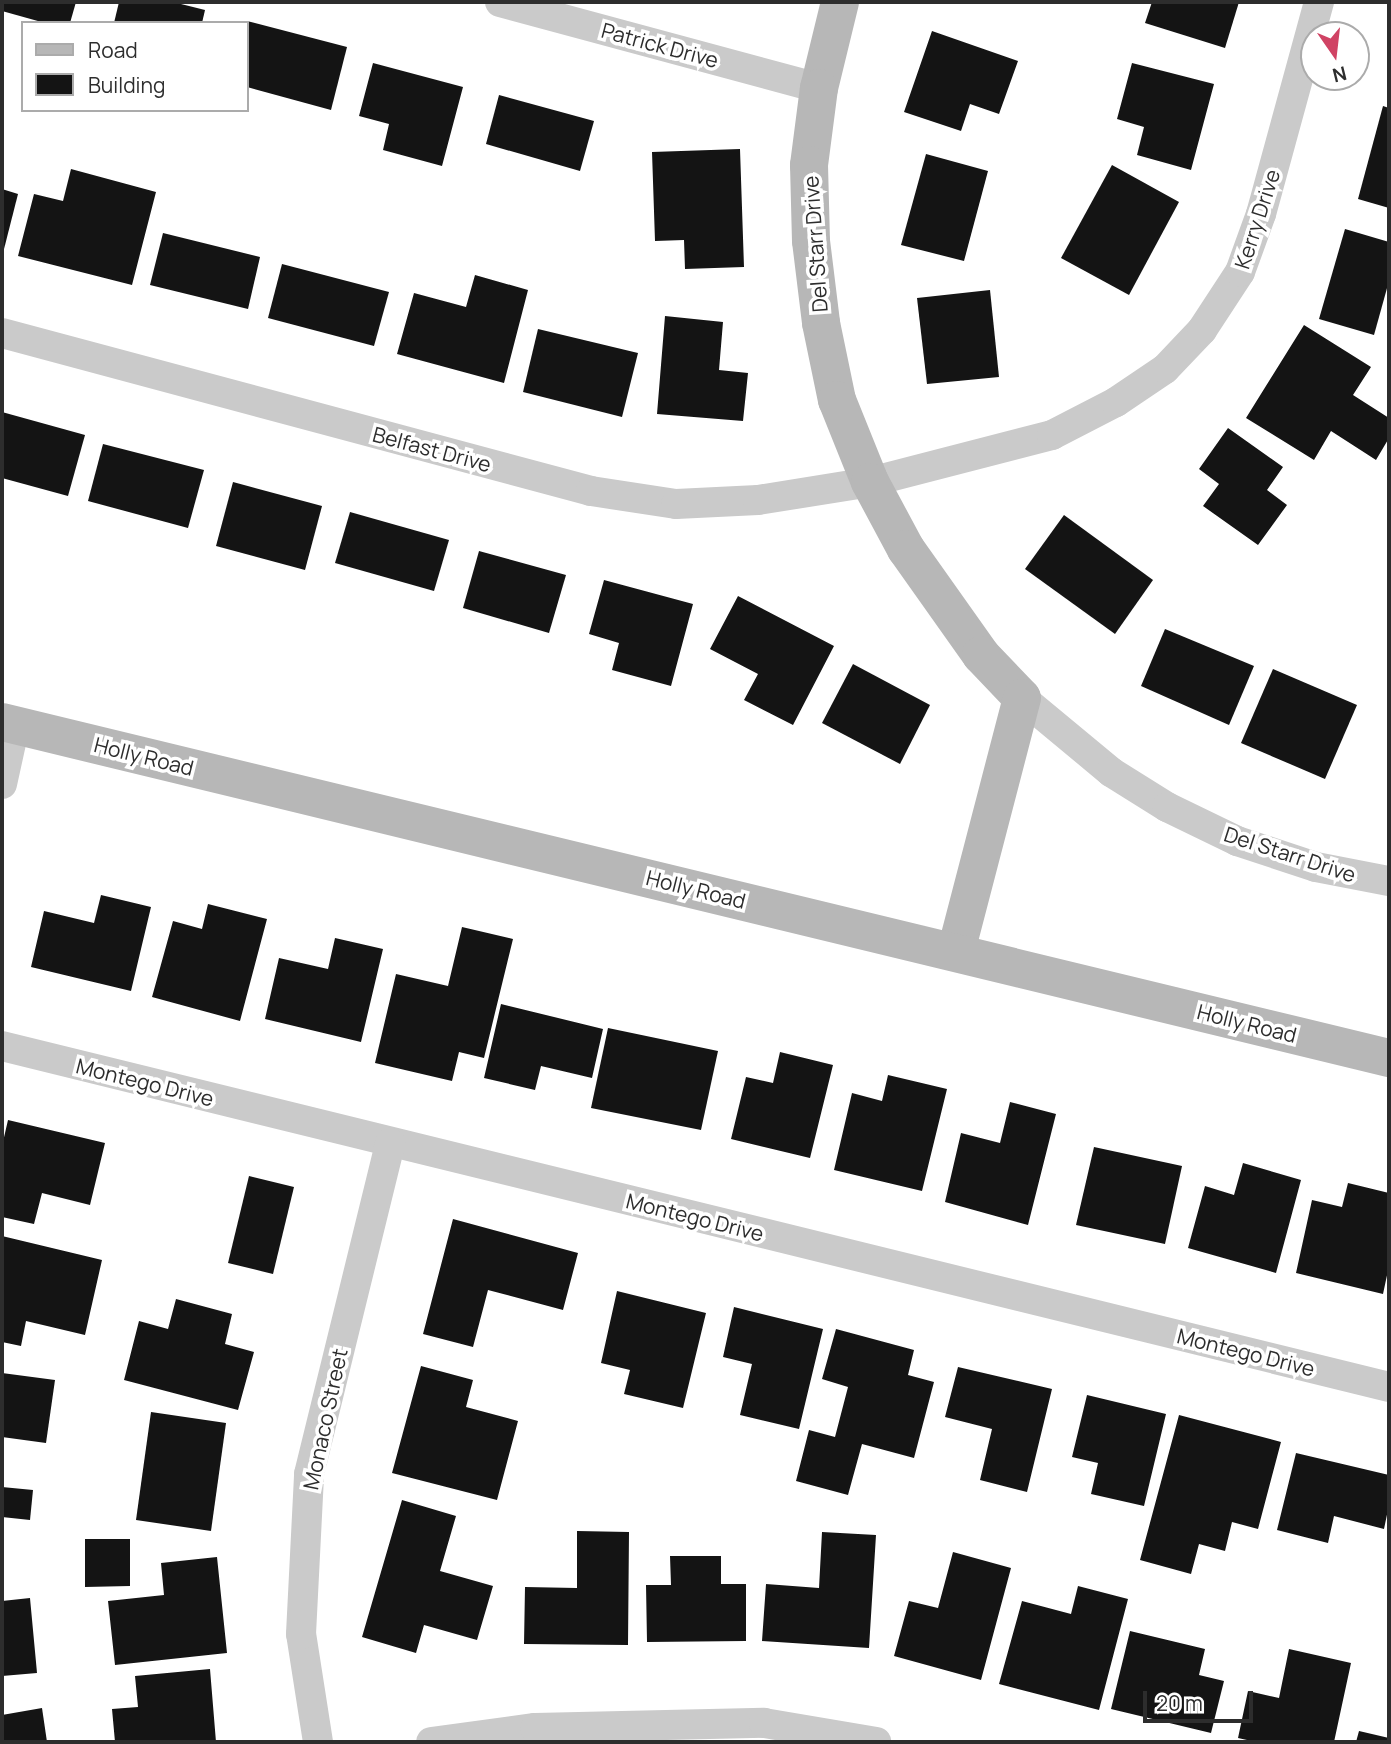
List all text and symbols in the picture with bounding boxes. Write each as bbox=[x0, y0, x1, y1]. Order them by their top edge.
street label: Patrick Drive bbox=[599, 17, 721, 73]
legend bbox=[21, 21, 248, 112]
north arrow bbox=[1300, 21, 1370, 91]
text: Road bbox=[88, 36, 138, 64]
text: N bbox=[1330, 60, 1349, 89]
text: Building bbox=[88, 71, 165, 99]
street label: Kerry Drive bbox=[1229, 166, 1285, 272]
street label: Del Starr Drive bbox=[798, 175, 832, 313]
street label: Belfast Drive bbox=[370, 421, 494, 477]
street label: Holly Road bbox=[92, 731, 196, 781]
street label: Del Starr Drive bbox=[1221, 821, 1359, 887]
street label: Holly Road bbox=[644, 864, 748, 914]
street label: Holly Road bbox=[1195, 998, 1299, 1048]
street label: Montego Drive bbox=[74, 1053, 216, 1111]
street label: Montego Drive bbox=[624, 1188, 766, 1246]
street label: Montego Drive bbox=[1175, 1323, 1317, 1381]
street label: Monaco Street bbox=[298, 1346, 352, 1492]
scale bar bbox=[1146, 1678, 1256, 1722]
text: 20 m bbox=[1156, 1689, 1203, 1717]

